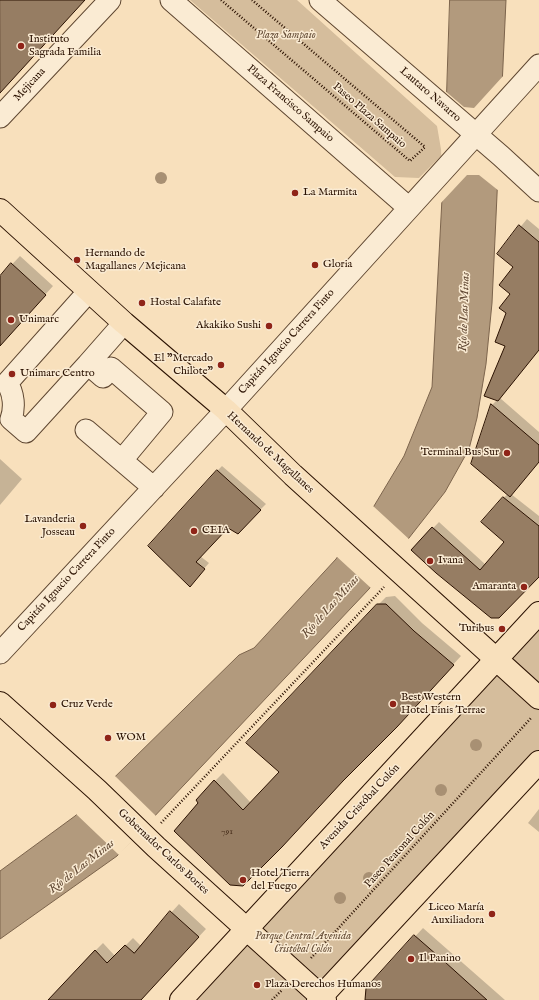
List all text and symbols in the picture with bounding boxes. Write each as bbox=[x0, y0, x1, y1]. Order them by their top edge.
park label: Plaza Sampaio bbox=[256, 29, 316, 43]
place label: Instituto Sagrada Familia bbox=[29, 33, 101, 59]
marker: Instituto Sagrada Familia bbox=[16, 41, 26, 51]
street label: Plaza Francisco Sampaio bbox=[244, 63, 336, 145]
street label: Lautaro Navarro bbox=[397, 65, 463, 125]
street label: Mejicana bbox=[11, 66, 49, 104]
street label: Paseo Plaza Sampaio bbox=[330, 80, 408, 152]
place label: La Marmita bbox=[303, 186, 357, 200]
marker: La Marmita bbox=[290, 188, 300, 198]
place label: Hernando de Magallanes / Mejicana bbox=[85, 247, 186, 273]
marker: Hernando de Magallanes / Mejicana bbox=[72, 255, 82, 265]
place label: Gloria bbox=[323, 258, 352, 272]
marker: Gloria bbox=[310, 260, 320, 270]
water label: Río de Las Minas bbox=[456, 272, 474, 352]
street label: Capitán Ignacio Carrera Pinto bbox=[236, 287, 338, 397]
place label: Hostal Calafate bbox=[150, 296, 221, 310]
marker: Hostal Calafate bbox=[137, 298, 147, 308]
place label: Unimarc bbox=[19, 313, 59, 327]
marker: Unimarc bbox=[6, 315, 16, 325]
place label: Akakiko Sushi bbox=[196, 319, 261, 333]
marker: Akakiko Sushi bbox=[264, 321, 274, 331]
place label: El "Mercado Chilote" bbox=[154, 352, 213, 378]
marker: El "Mercado Chilote" bbox=[216, 360, 226, 370]
place label: Unimarc Centro bbox=[20, 367, 95, 381]
marker: Unimarc Centro bbox=[7, 369, 17, 379]
street label: Hernando de Magallanes bbox=[224, 409, 316, 497]
place label: Terminal Bus Sur bbox=[421, 446, 499, 460]
marker: Terminal Bus Sur bbox=[502, 448, 512, 458]
place label: Lavanderia Josseau bbox=[24, 513, 75, 539]
marker: Lavanderia Josseau bbox=[78, 521, 88, 531]
place label: CEIA bbox=[202, 524, 230, 538]
street label: Capitán Ignacio Carrera Pinto bbox=[15, 525, 119, 635]
marker: CEIA bbox=[189, 526, 199, 536]
place label: Ivana bbox=[438, 554, 463, 568]
marker: Ivana bbox=[425, 556, 435, 566]
water label: Río de Las Minas bbox=[299, 573, 363, 641]
place label: Amaranta bbox=[472, 580, 516, 594]
marker: Amaranta bbox=[519, 582, 529, 592]
place label: Turibus bbox=[459, 622, 494, 636]
marker: Turibus bbox=[497, 624, 507, 634]
place label: Best Western Hotel Finis Terrae bbox=[401, 691, 485, 717]
place label: Cruz Verde bbox=[61, 698, 113, 712]
marker: Best Western Hotel Finis Terrae bbox=[388, 699, 398, 709]
marker: Cruz Verde bbox=[48, 700, 58, 710]
place label: WOM bbox=[116, 731, 146, 745]
marker: WOM bbox=[103, 733, 113, 743]
street label: Avenida Cristóbal Colón bbox=[317, 762, 403, 852]
street label: Gobernador Carlos Bories bbox=[115, 806, 211, 898]
street label: Paseo Peatonal Colón bbox=[362, 809, 438, 891]
house number: 791 bbox=[221, 827, 233, 837]
water label: Río de Las Minas bbox=[46, 837, 118, 897]
place label: Hotel Tierra del Fuego bbox=[251, 867, 309, 893]
marker: Hotel Tierra del Fuego bbox=[238, 875, 248, 885]
place label: Liceo María Auxiliadora bbox=[428, 901, 484, 927]
marker: Liceo María Auxiliadora bbox=[487, 909, 497, 919]
park label: Parque Central Avenida Cristóbal Colón bbox=[255, 930, 351, 956]
place label: Il Panino bbox=[419, 952, 461, 966]
marker: Il Panino bbox=[406, 954, 416, 964]
place label: Plaza Derechos Humanos bbox=[265, 978, 381, 992]
marker: Plaza Derechos Humanos bbox=[252, 980, 262, 990]

